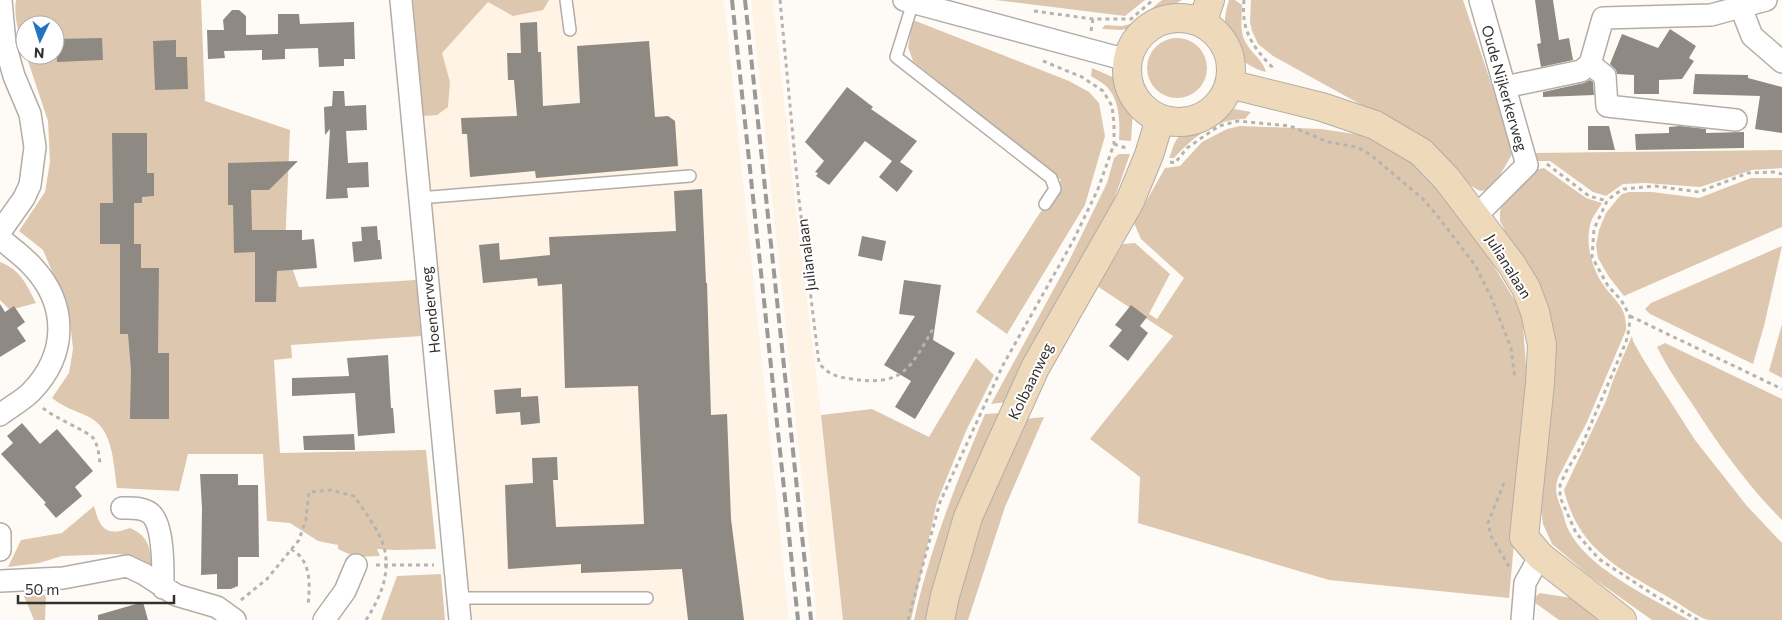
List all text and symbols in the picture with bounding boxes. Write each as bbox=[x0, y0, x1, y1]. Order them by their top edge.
north arrow bbox=[15, 15, 65, 65]
street label: Oude Nijkerkerweg bbox=[1478, 23, 1532, 153]
text: N bbox=[33, 45, 45, 62]
street label: Julianalaan bbox=[793, 218, 819, 292]
street label: Julianalaan bbox=[1482, 230, 1536, 302]
street label: Hoenderweg bbox=[416, 266, 444, 354]
street label: Kolbaanweg bbox=[1004, 340, 1056, 422]
scale bar bbox=[18, 572, 174, 604]
text: 50 m bbox=[25, 580, 59, 598]

